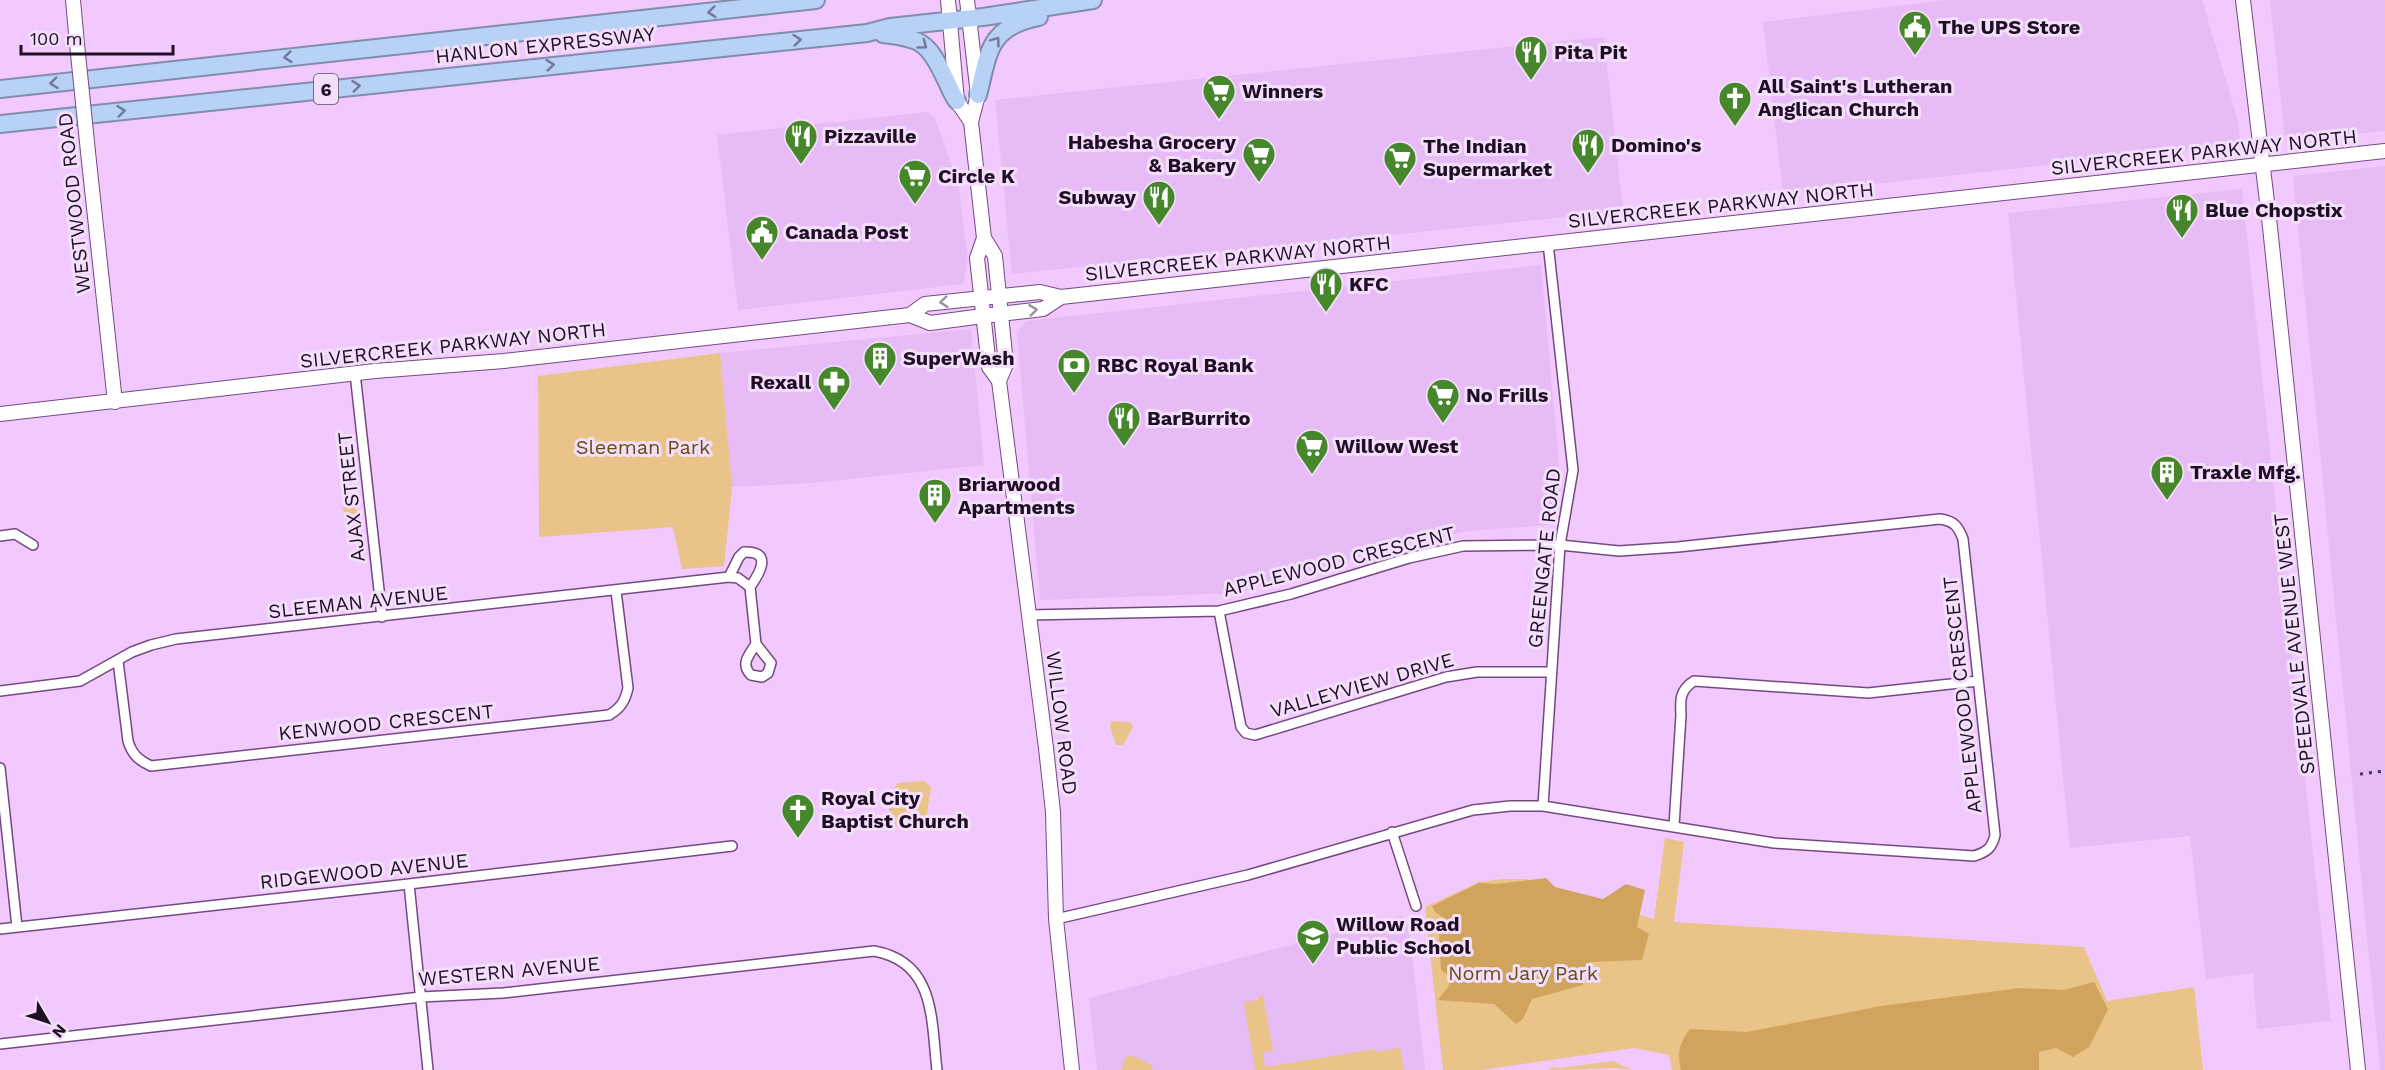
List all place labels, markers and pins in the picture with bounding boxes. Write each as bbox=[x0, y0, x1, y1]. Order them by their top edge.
public building icon: The UPS Store bbox=[1897, 9, 1933, 56]
place label: The UPS Store bbox=[1938, 15, 2080, 39]
restaurant icon: Pita Pit bbox=[1513, 34, 1549, 81]
place label: Pita Pit bbox=[1554, 40, 1627, 64]
supermarket icon: Winners bbox=[1201, 73, 1237, 120]
place label: All Saint's Lutheran Anglican Church bbox=[1758, 74, 1953, 121]
place label: Winners bbox=[1242, 79, 1324, 103]
church icon: All Saint's Lutheran Anglican Church bbox=[1717, 80, 1753, 127]
restaurant icon: Pizzaville bbox=[783, 118, 819, 165]
place label: Pizzaville bbox=[824, 124, 917, 148]
restaurant icon: Domino's bbox=[1570, 127, 1606, 174]
place label: Habesha Grocery & Bakery bbox=[1068, 130, 1237, 177]
place label: Domino's bbox=[1611, 133, 1702, 157]
place label: The Indian Supermarket bbox=[1423, 134, 1552, 181]
supermarket icon: Habesha Grocery & Bakery bbox=[1241, 136, 1277, 183]
supermarket icon: The Indian Supermarket bbox=[1382, 140, 1418, 187]
supermarket icon: Circle K bbox=[897, 158, 933, 205]
place label: Circle K bbox=[938, 164, 1015, 188]
restaurant icon: Subway bbox=[1141, 179, 1177, 226]
place label: Subway bbox=[1058, 185, 1137, 209]
restaurant icon: Blue Chopstix bbox=[2164, 192, 2200, 239]
place label: Blue Chopstix bbox=[2205, 198, 2343, 222]
public building icon: Canada Post bbox=[744, 214, 780, 261]
place label: Canada Post bbox=[785, 220, 908, 244]
restaurant icon: KFC bbox=[1308, 266, 1344, 313]
place label: KFC bbox=[1349, 272, 1389, 296]
building icon: SuperWash bbox=[862, 340, 898, 387]
place label: SuperWash bbox=[903, 346, 1015, 370]
bank icon: RBC Royal Bank bbox=[1056, 347, 1092, 394]
place label: RBC Royal Bank bbox=[1097, 353, 1254, 377]
pharmacy icon: Rexall bbox=[816, 364, 852, 411]
place label: Rexall bbox=[750, 370, 811, 394]
supermarket icon: No Frills bbox=[1425, 377, 1461, 424]
place label: No Frills bbox=[1466, 383, 1549, 407]
restaurant icon: BarBurrito bbox=[1106, 400, 1142, 447]
place label: BarBurrito bbox=[1147, 406, 1251, 430]
supermarket icon: Willow West bbox=[1294, 428, 1330, 475]
place label: Willow West bbox=[1335, 434, 1459, 458]
building icon: Traxle Mfg. bbox=[2149, 454, 2185, 501]
place label: Traxle Mfg. bbox=[2190, 460, 2301, 484]
place label: Briarwood Apartments bbox=[958, 472, 1075, 519]
building icon: Briarwood Apartments bbox=[917, 477, 953, 524]
place label: Royal City Baptist Church bbox=[821, 786, 969, 833]
church icon: Royal City Baptist Church bbox=[780, 792, 816, 839]
place label: Willow Road Public School bbox=[1336, 912, 1471, 959]
school or university icon: Willow Road Public School bbox=[1295, 918, 1331, 965]

